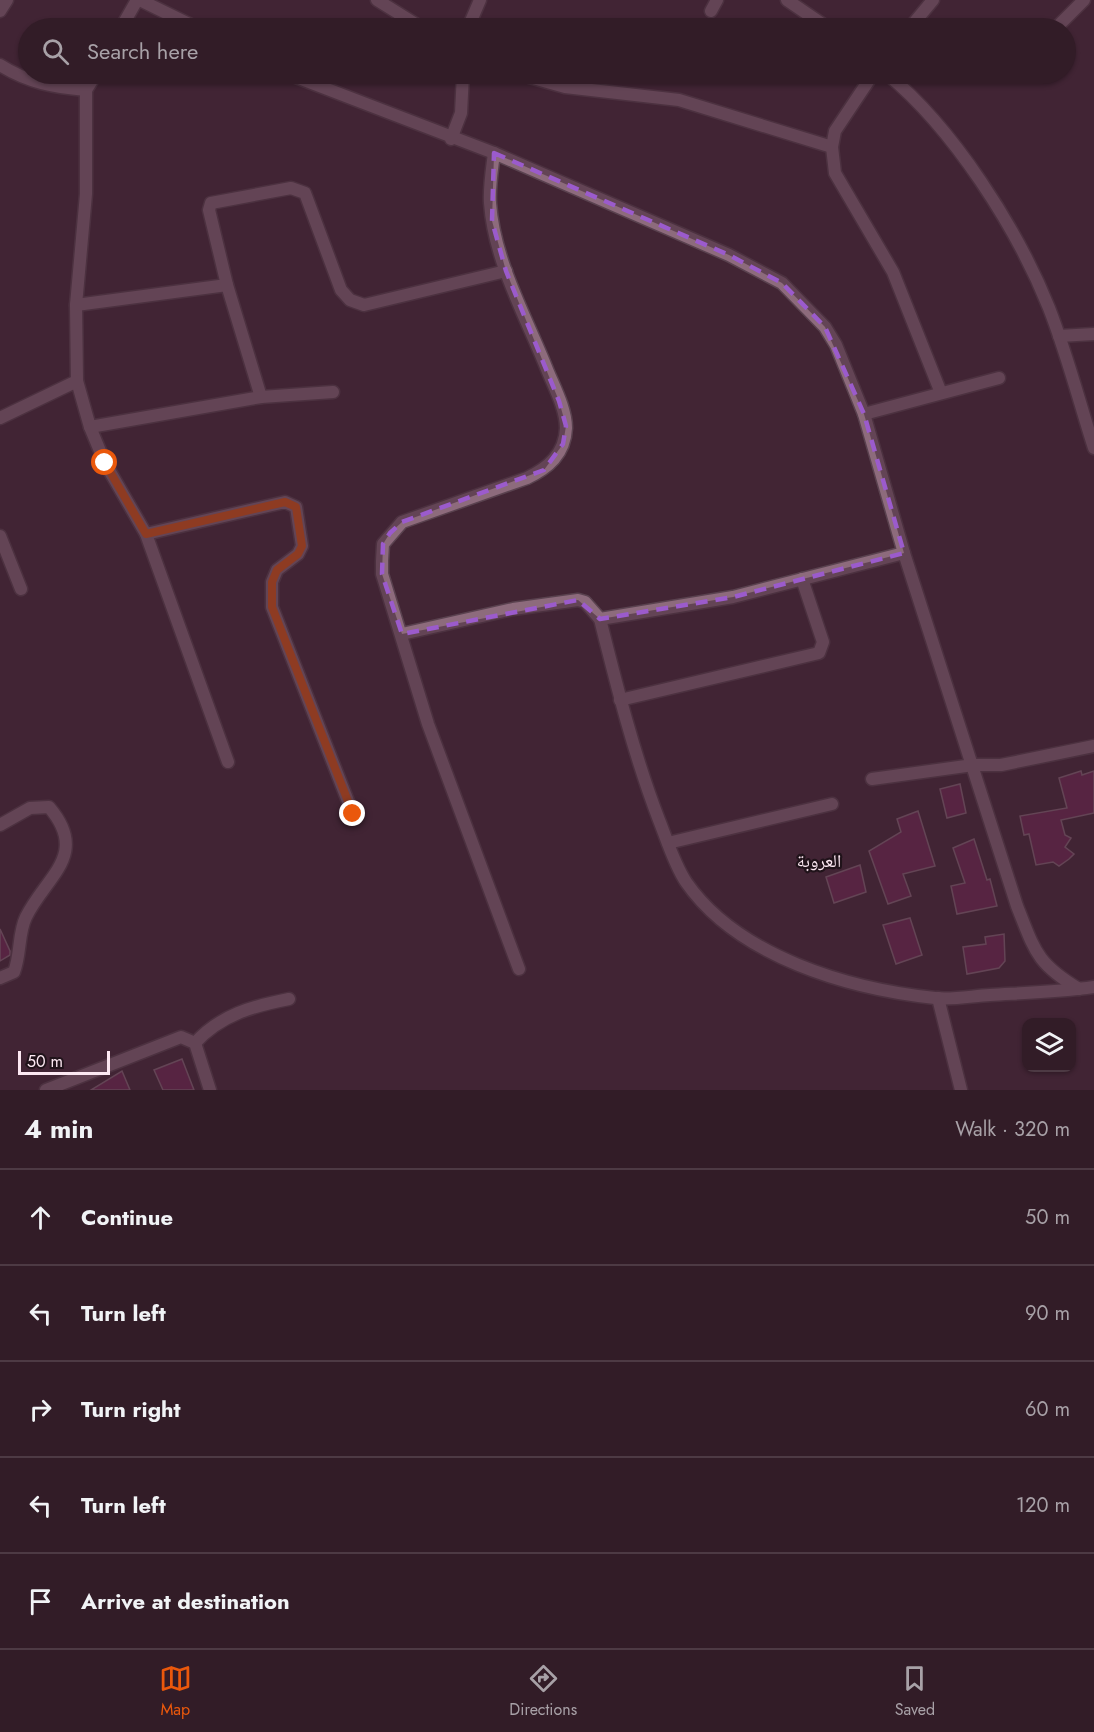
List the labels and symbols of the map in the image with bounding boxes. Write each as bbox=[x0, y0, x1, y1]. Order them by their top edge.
route start bbox=[91, 449, 117, 475]
route end bbox=[339, 800, 365, 826]
district label: العروبة bbox=[797, 848, 841, 874]
scale bar bbox=[18, 1048, 110, 1076]

